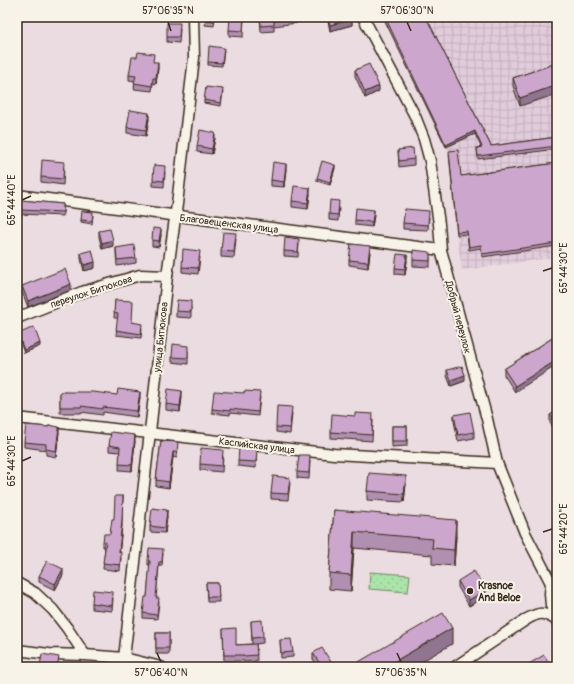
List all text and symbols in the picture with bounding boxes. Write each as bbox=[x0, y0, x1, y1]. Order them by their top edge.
text: 57°06'35"N bbox=[142, 5, 194, 17]
text: 57°06'30"N bbox=[381, 5, 434, 17]
text: 65°44'40"E bbox=[6, 174, 18, 226]
street label: Благовещенская улица bbox=[179, 212, 279, 236]
text: 65°44'30"E bbox=[558, 243, 570, 293]
street label: переулок Битюкова bbox=[49, 273, 134, 311]
street label: Добрый переулок bbox=[442, 279, 474, 355]
street label: улица Битюкова bbox=[151, 301, 171, 374]
street label: Каспийская улица bbox=[218, 435, 296, 457]
text: 65°44'30"E bbox=[6, 436, 18, 486]
text: 65°44'20"E bbox=[558, 504, 570, 554]
place label: Krasnoe And Beloe bbox=[478, 580, 522, 604]
marker: Krasnoe And Beloe bbox=[465, 586, 475, 596]
text: 57°06'40"N bbox=[134, 667, 188, 679]
text: 57°06'35"N bbox=[375, 667, 427, 679]

